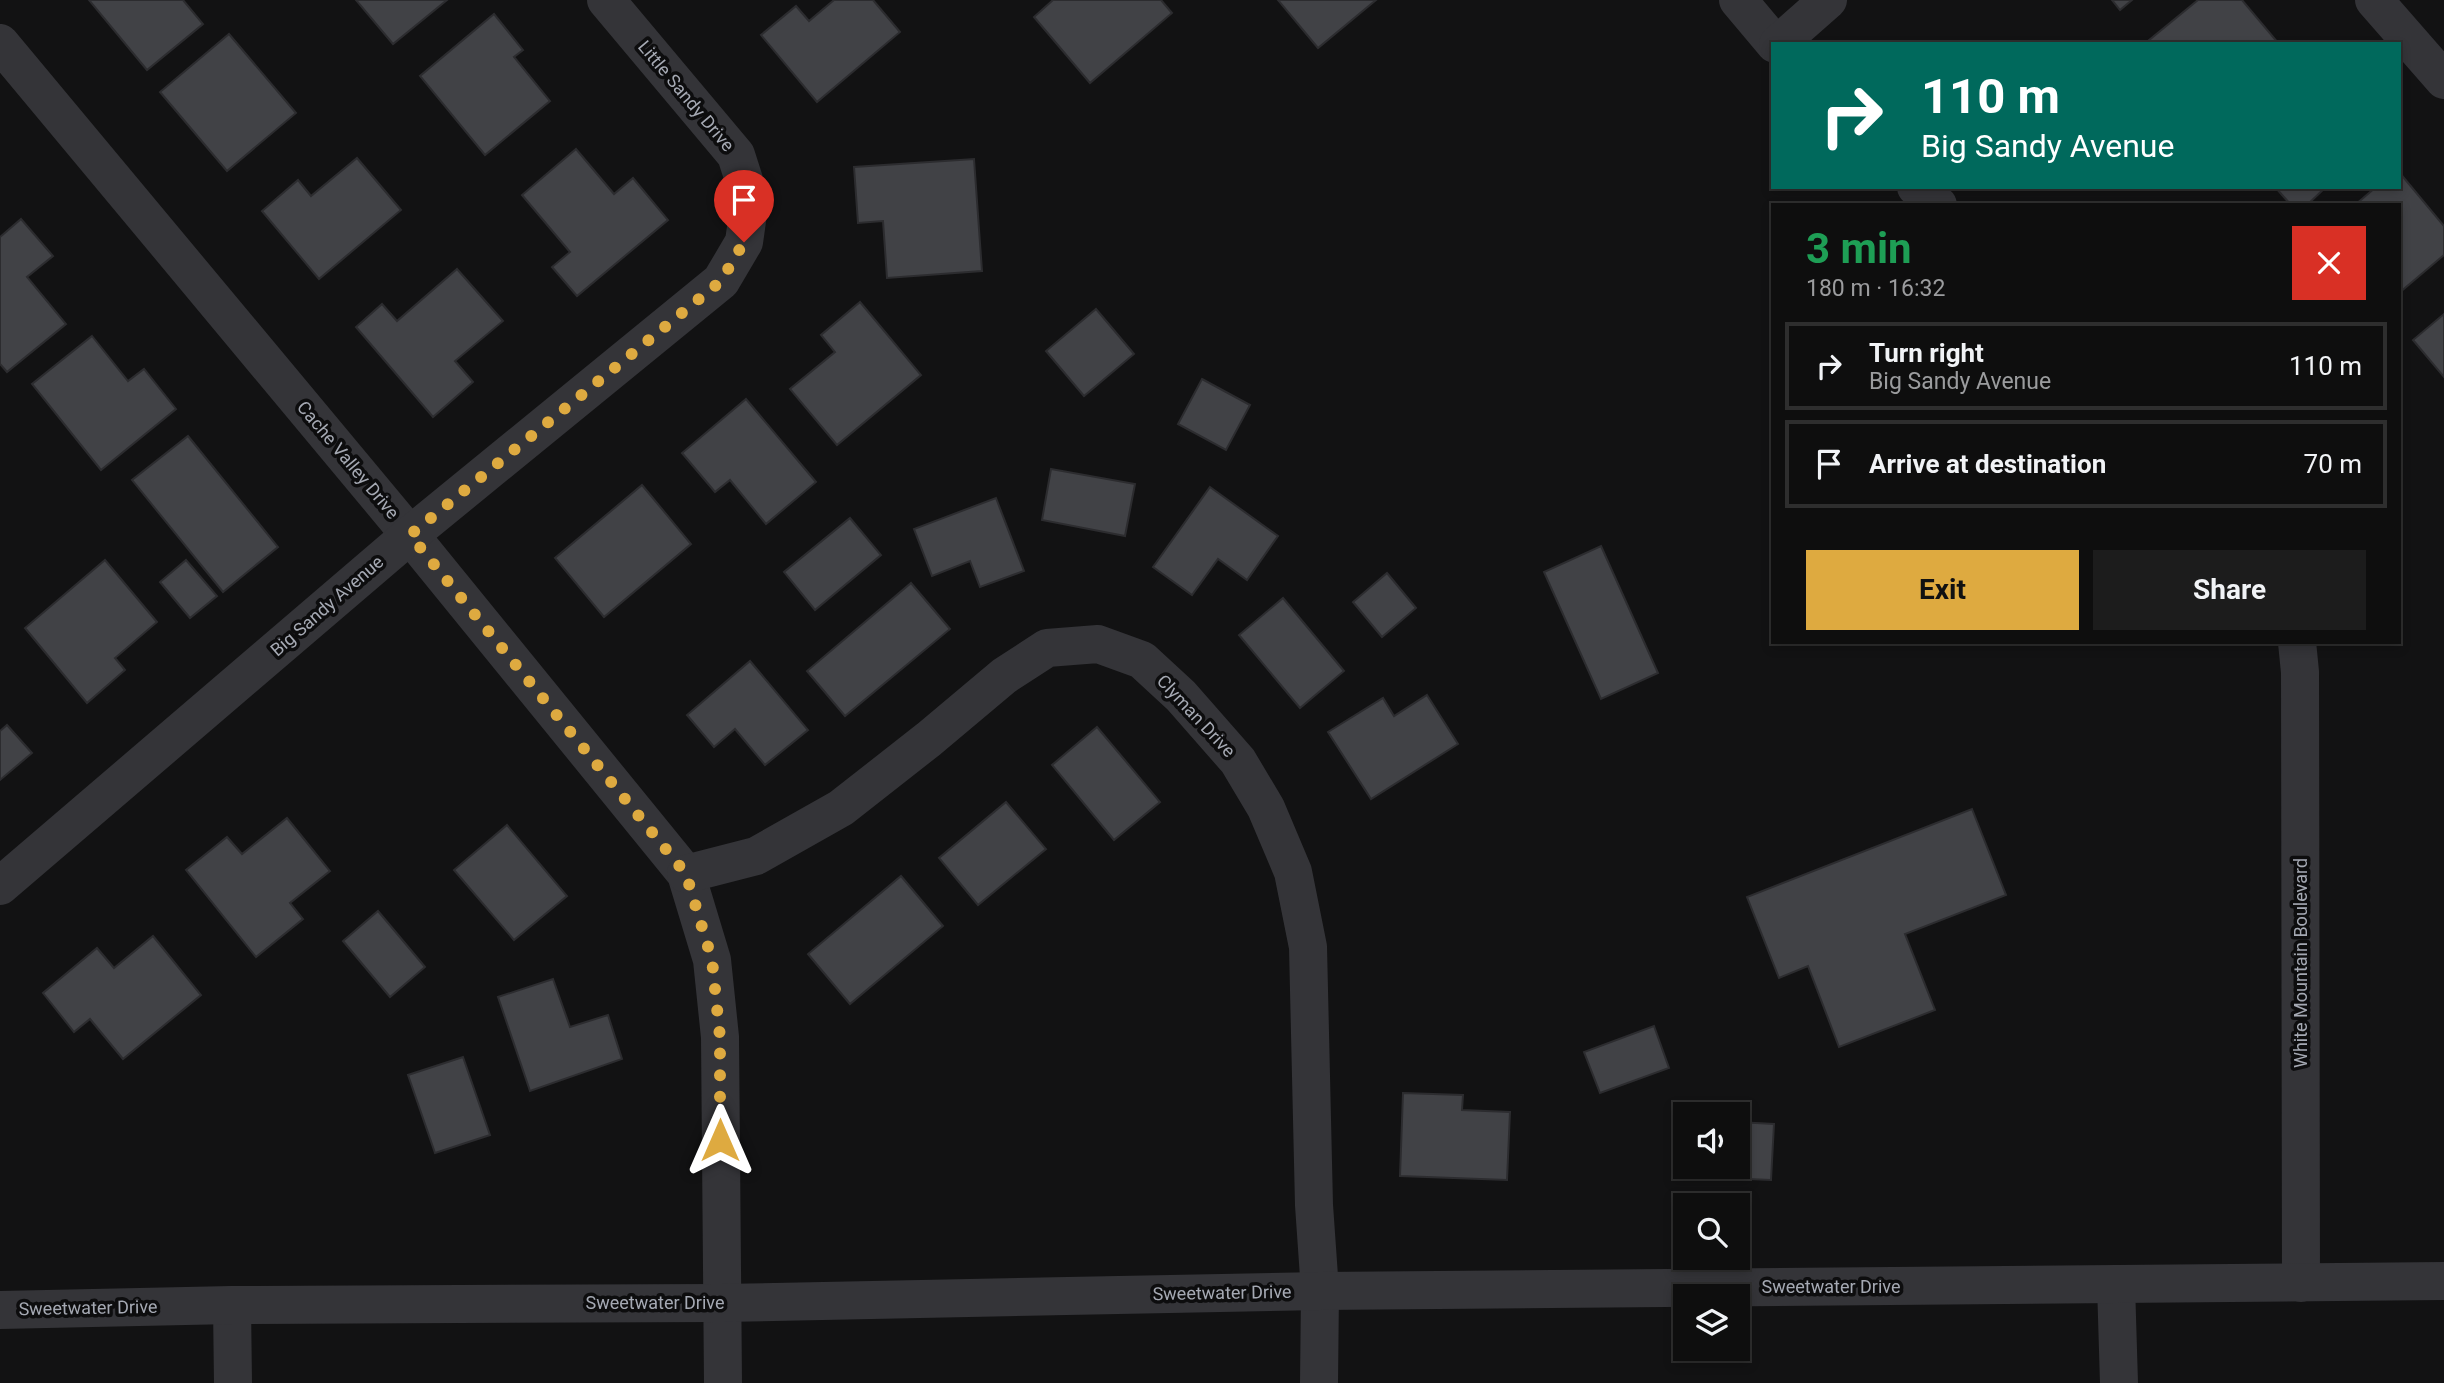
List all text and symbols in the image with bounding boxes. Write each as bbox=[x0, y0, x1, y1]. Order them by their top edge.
street label: Little Sandy Drive bbox=[634, 36, 739, 155]
text: 110 m bbox=[1921, 68, 2060, 125]
icon: right bbox=[1806, 70, 1897, 161]
text: Big Sandy Avenue bbox=[1921, 127, 2174, 165]
pin bbox=[714, 170, 774, 242]
icon: arrive bbox=[725, 181, 763, 219]
text: 3 min bbox=[1806, 224, 1912, 273]
button: close bbox=[2292, 226, 2366, 300]
text: 180 m · 16:32 bbox=[1806, 275, 1945, 302]
text: Turn right bbox=[1869, 338, 1984, 368]
icon: right bbox=[1810, 347, 1848, 385]
text: 110 m bbox=[2289, 351, 2362, 381]
text: Big Sandy Avenue bbox=[1869, 368, 2051, 395]
street label: Cache Valley Drive bbox=[293, 397, 404, 523]
icon: arrive bbox=[1810, 445, 1848, 483]
text: Arrive at destination bbox=[1869, 449, 2106, 479]
text: 70 m bbox=[2304, 449, 2362, 479]
button: Exit bbox=[1806, 550, 2079, 630]
button: Share bbox=[2093, 550, 2366, 630]
street label: Big Sandy Avenue bbox=[266, 551, 387, 660]
street label: Clyman Drive bbox=[1153, 670, 1240, 761]
street label: White Mountain Boulevard bbox=[2290, 858, 2311, 1068]
map controls bbox=[1673, 1102, 1750, 1361]
button: sound bbox=[1673, 1102, 1750, 1179]
position arrow bbox=[683, 1103, 757, 1177]
button: search bbox=[1673, 1193, 1750, 1270]
street label: Sweetwater Drive bbox=[1762, 1276, 1900, 1297]
street label: Sweetwater Drive bbox=[1152, 1281, 1292, 1304]
button: layers bbox=[1673, 1284, 1750, 1361]
street label: Sweetwater Drive bbox=[586, 1292, 724, 1313]
street label: Sweetwater Drive bbox=[18, 1296, 158, 1319]

